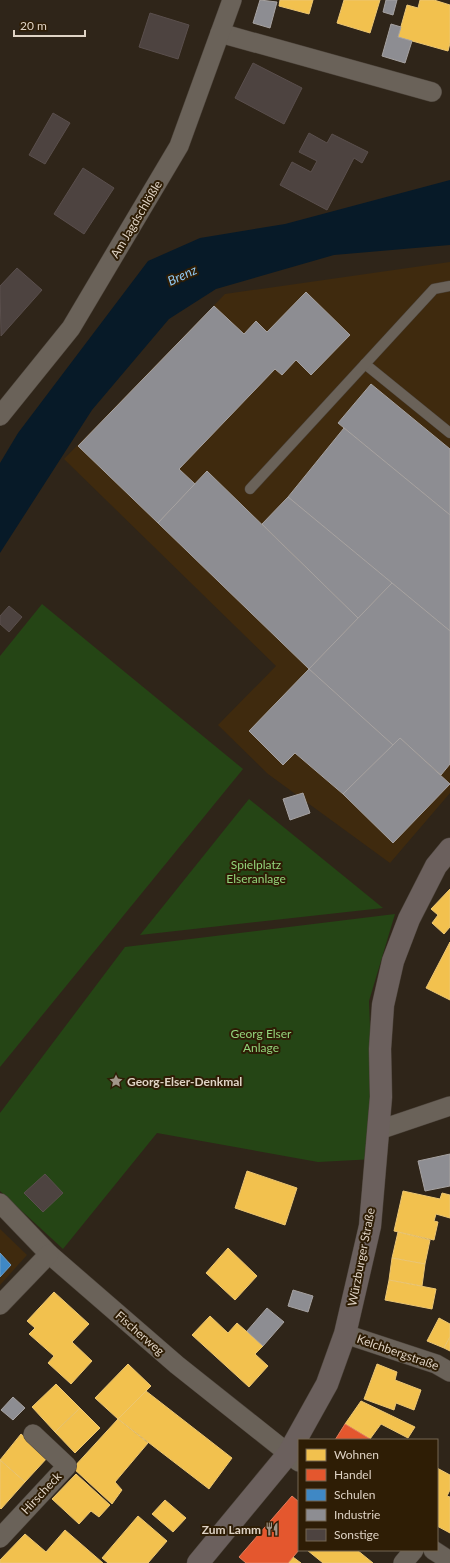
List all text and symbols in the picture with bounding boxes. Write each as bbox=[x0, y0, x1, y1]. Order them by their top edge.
scale bar bbox=[14, 12, 85, 38]
text: 20 m bbox=[20, 18, 47, 33]
street label: Am Jagdschlößle bbox=[107, 178, 165, 260]
water label: Brenz bbox=[165, 261, 200, 289]
park label: Spielplatz Elseranlage bbox=[226, 857, 286, 886]
park label: Georg Elser Anlage bbox=[231, 1026, 292, 1055]
place icon: Georg-Elser-Denkmal bbox=[108, 1073, 124, 1089]
place label: Georg-Elser-Denkmal bbox=[127, 1074, 242, 1089]
street label: Würzburger Straße bbox=[344, 1207, 378, 1307]
street label: Fischerweg bbox=[112, 1308, 168, 1358]
street label: Kelchbergstraße bbox=[355, 1331, 441, 1373]
legend bbox=[298, 1439, 438, 1551]
text: Wohnen bbox=[334, 1447, 379, 1462]
text: Handel bbox=[334, 1467, 372, 1482]
street label: Hirscheck bbox=[18, 1468, 65, 1517]
text: Schulen bbox=[334, 1487, 375, 1502]
text: Industrie bbox=[334, 1507, 380, 1522]
restaurant icon: Zum Lamm bbox=[264, 1521, 280, 1537]
place label: Zum Lamm bbox=[202, 1522, 261, 1537]
text: Sonstige bbox=[334, 1527, 379, 1542]

